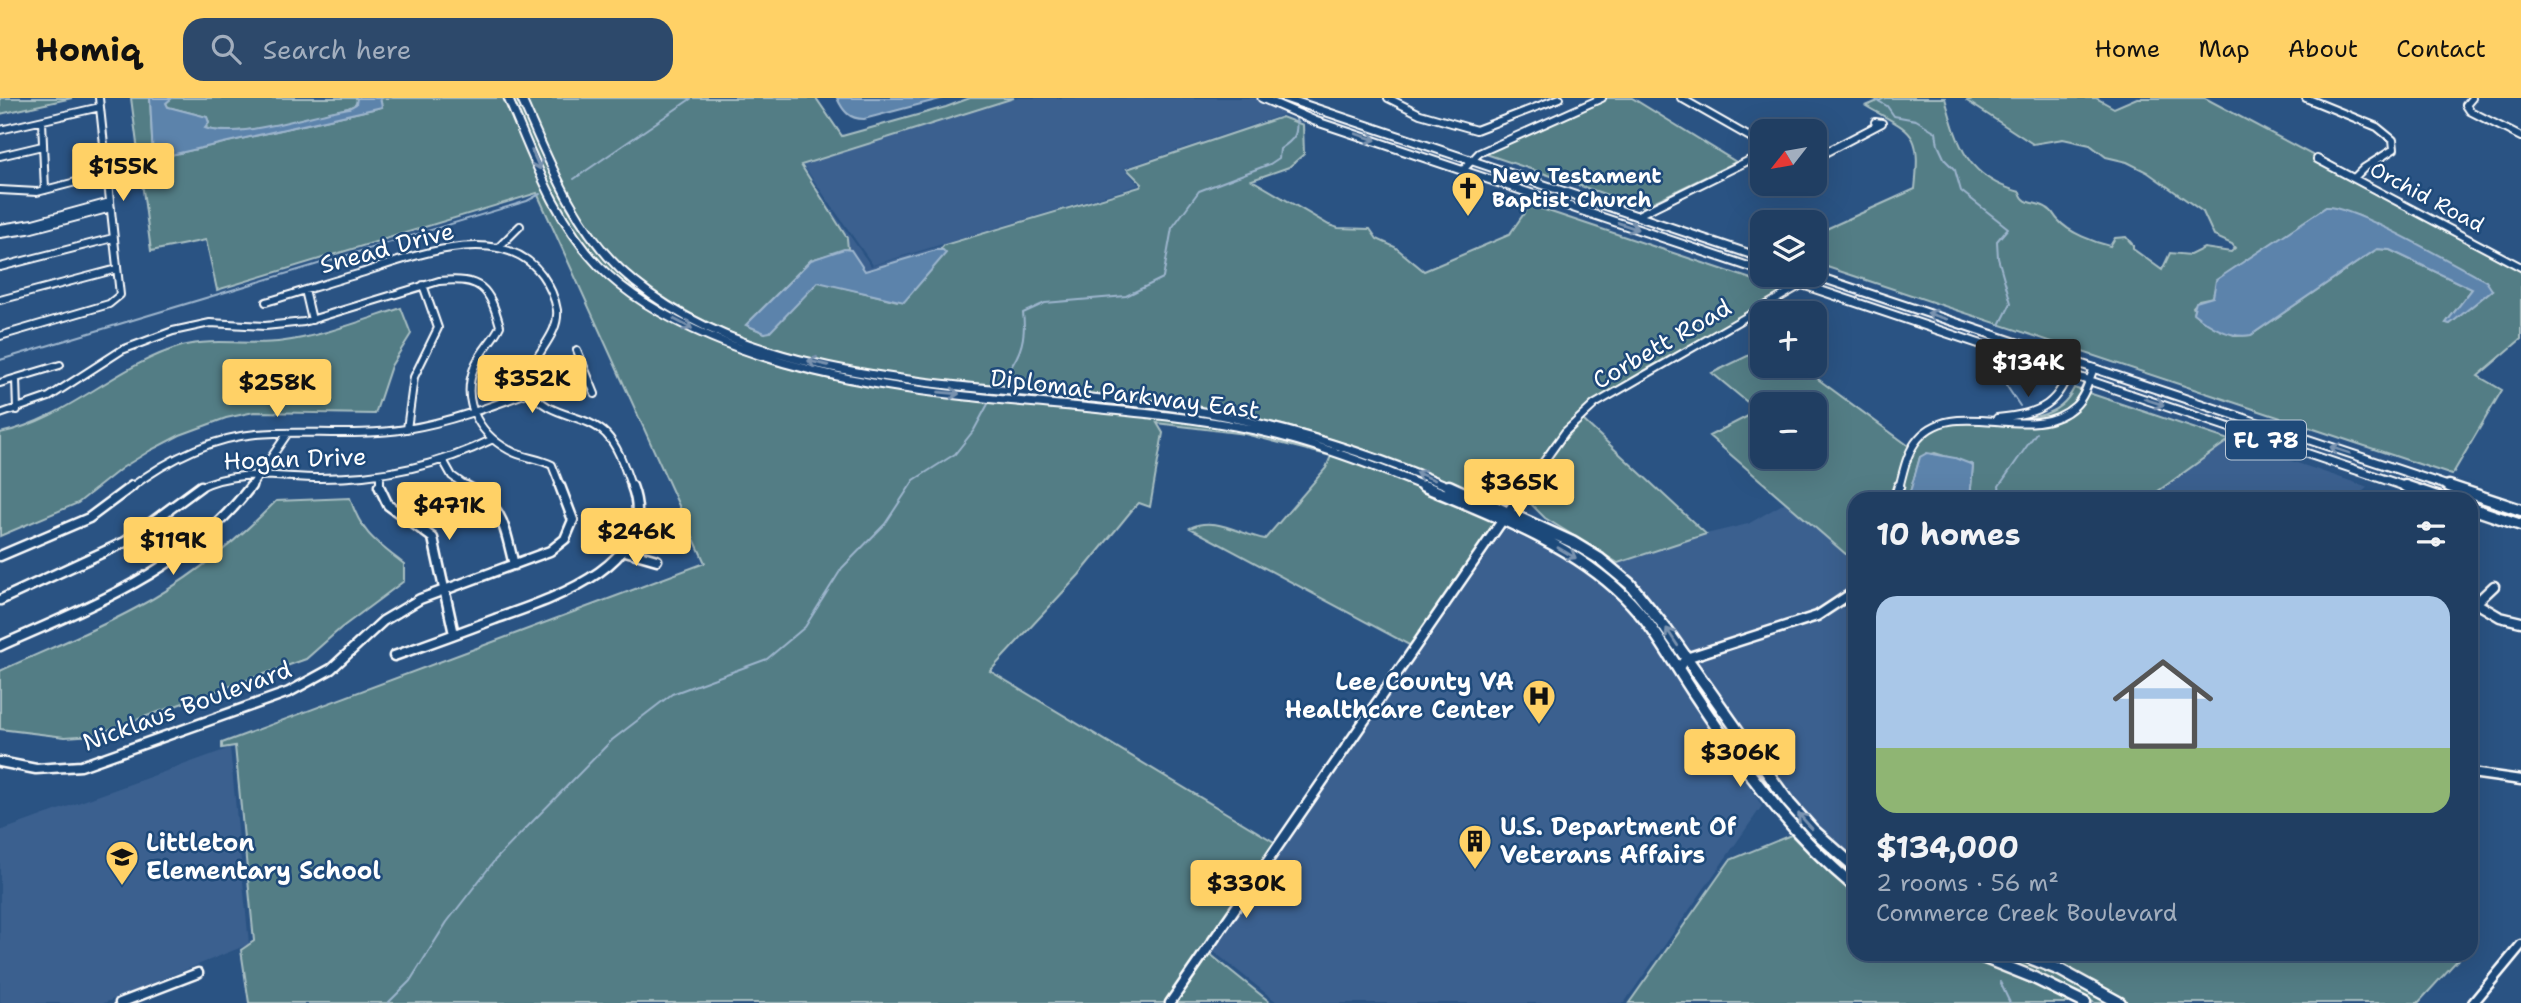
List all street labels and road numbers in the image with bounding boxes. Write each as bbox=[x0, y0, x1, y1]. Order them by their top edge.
street label: Orchid Road bbox=[2365, 155, 2489, 239]
street label: Snead Drive bbox=[316, 215, 458, 281]
street label: Corbett Road bbox=[1587, 291, 1737, 397]
street label: Diplomat Parkway East bbox=[989, 362, 1261, 426]
road number: FL 78 bbox=[2226, 420, 2306, 460]
street label: Hogan Drive bbox=[223, 441, 367, 477]
street label: Nicklaus Boulevard bbox=[78, 653, 296, 759]

